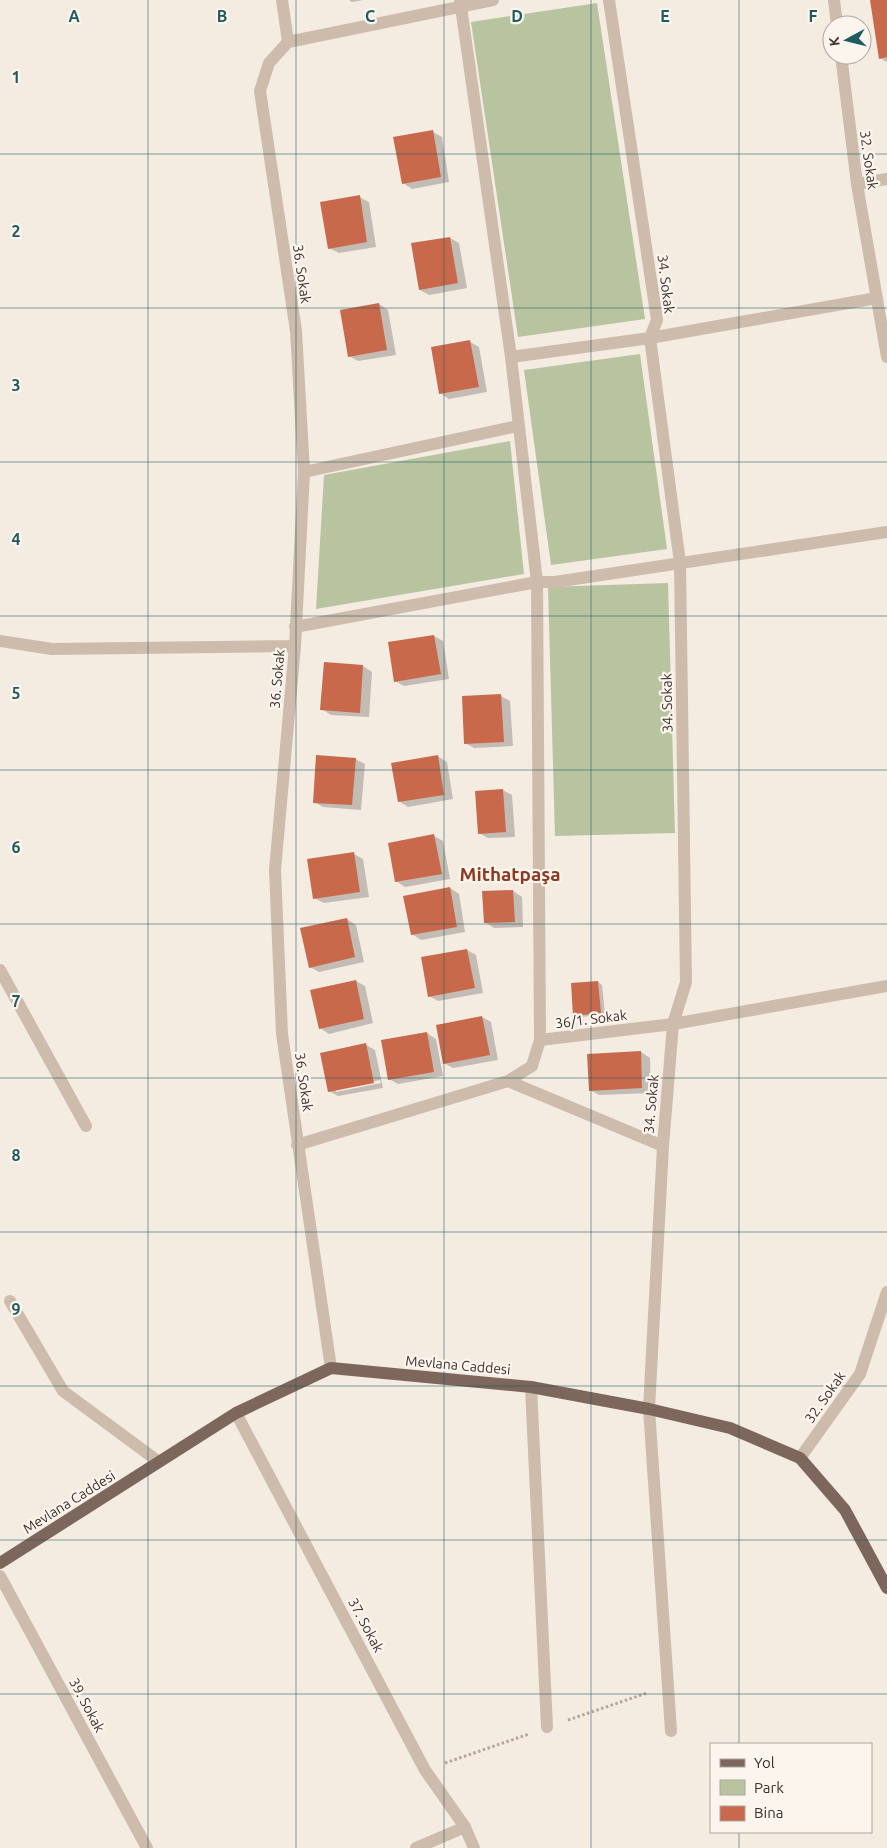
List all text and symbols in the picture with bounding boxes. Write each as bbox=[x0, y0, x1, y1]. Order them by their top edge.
text: A bbox=[68, 7, 80, 25]
text: B bbox=[217, 7, 227, 25]
text: C bbox=[365, 7, 375, 25]
text: D bbox=[511, 7, 523, 25]
text: E bbox=[660, 7, 670, 25]
text: F bbox=[809, 7, 818, 25]
north arrow bbox=[822, 15, 872, 65]
text: K bbox=[826, 35, 843, 47]
text: 1 bbox=[11, 68, 21, 86]
street label: 32. Sokak bbox=[857, 130, 881, 190]
text: 2 bbox=[11, 222, 21, 240]
street label: 36. Sokak bbox=[290, 244, 314, 304]
street label: 34. Sokak bbox=[654, 254, 678, 314]
text: 3 bbox=[11, 376, 21, 394]
text: 4 bbox=[11, 530, 21, 548]
street label: 36. Sokak bbox=[266, 649, 288, 709]
street label: 34. Sokak bbox=[658, 673, 676, 733]
text: 5 bbox=[11, 684, 21, 702]
text: 6 bbox=[11, 838, 21, 856]
district label: Mithatpaşa bbox=[460, 863, 561, 885]
text: 7 bbox=[11, 992, 21, 1010]
street label: 36/1. Sokak bbox=[554, 1007, 628, 1031]
street label: 36. Sokak bbox=[292, 1052, 316, 1112]
street label: 34. Sokak bbox=[640, 1074, 662, 1134]
text: 8 bbox=[11, 1146, 21, 1164]
text: 9 bbox=[11, 1300, 21, 1318]
street label: Mevlana Caddesi bbox=[405, 1352, 511, 1378]
street label: 32. Sokak bbox=[801, 1368, 849, 1426]
street label: Mevlana Caddesi bbox=[20, 1467, 118, 1537]
street label: 37. Sokak bbox=[345, 1595, 387, 1655]
street label: 39. Sokak bbox=[66, 1675, 108, 1735]
legend bbox=[710, 1743, 872, 1833]
text: Yol bbox=[754, 1754, 775, 1771]
text: Park bbox=[754, 1779, 784, 1796]
text: Bina bbox=[754, 1804, 783, 1821]

